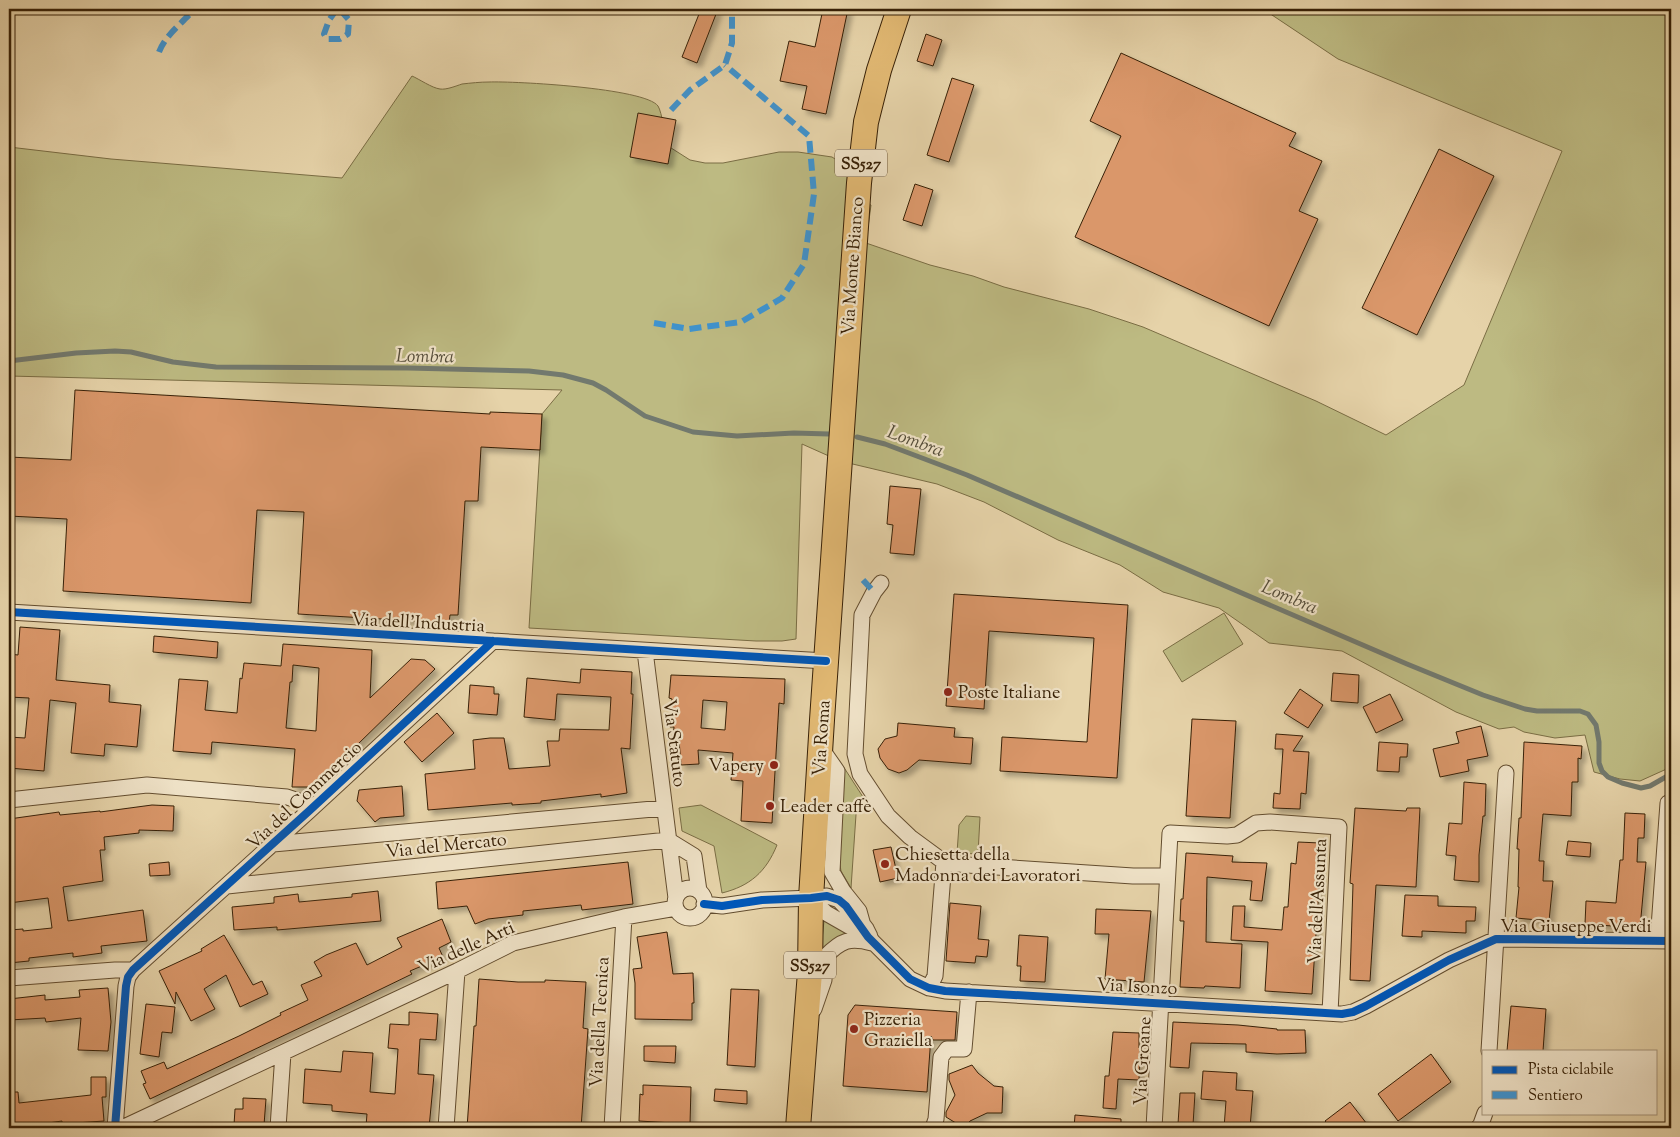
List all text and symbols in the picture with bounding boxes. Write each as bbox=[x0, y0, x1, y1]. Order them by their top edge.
road number: SS527 bbox=[835, 150, 887, 177]
street label: Via Monte Bianco bbox=[836, 196, 872, 336]
water label: Lombra bbox=[395, 343, 455, 372]
water label: Lombra bbox=[883, 420, 947, 465]
water label: Lombra bbox=[1257, 574, 1321, 622]
street label: Via dell'Industria bbox=[350, 608, 485, 640]
place label: Poste Italiane bbox=[958, 681, 1060, 707]
marker: Poste Italiane bbox=[942, 686, 954, 698]
street label: Via Statuto bbox=[655, 698, 691, 789]
street label: Via Roma bbox=[807, 699, 839, 777]
street label: Via del Commercio bbox=[242, 736, 369, 857]
place label: Vapery bbox=[708, 754, 764, 780]
marker: Vapery bbox=[768, 759, 780, 771]
place label: Leader caffè bbox=[780, 795, 872, 821]
marker: Leader caffè bbox=[764, 800, 776, 812]
street label: Via del Mercato bbox=[384, 828, 508, 866]
street label: Via dell'Assunta bbox=[1303, 838, 1335, 965]
place label: Chiesetta della Madonna dei Lavoratori bbox=[895, 843, 1081, 890]
marker: Chiesetta della Madonna dei Lavoratori bbox=[879, 858, 891, 870]
street label: Via Giuseppe Verdi bbox=[1500, 915, 1652, 941]
street label: Via delle Arti bbox=[414, 916, 519, 982]
road number: SS527 bbox=[784, 952, 836, 978]
street label: Via della Tecnica bbox=[585, 956, 617, 1088]
street label: Via Isonzo bbox=[1096, 973, 1178, 1003]
place label: Pizzeria Graziella bbox=[864, 1008, 932, 1055]
street label: Via Groane bbox=[1129, 1016, 1159, 1106]
marker: Pizzeria Graziella bbox=[848, 1023, 860, 1035]
legend bbox=[1482, 1050, 1658, 1114]
text: Pista ciclabile bbox=[1528, 1060, 1614, 1081]
text: Sentiero bbox=[1528, 1086, 1583, 1107]

